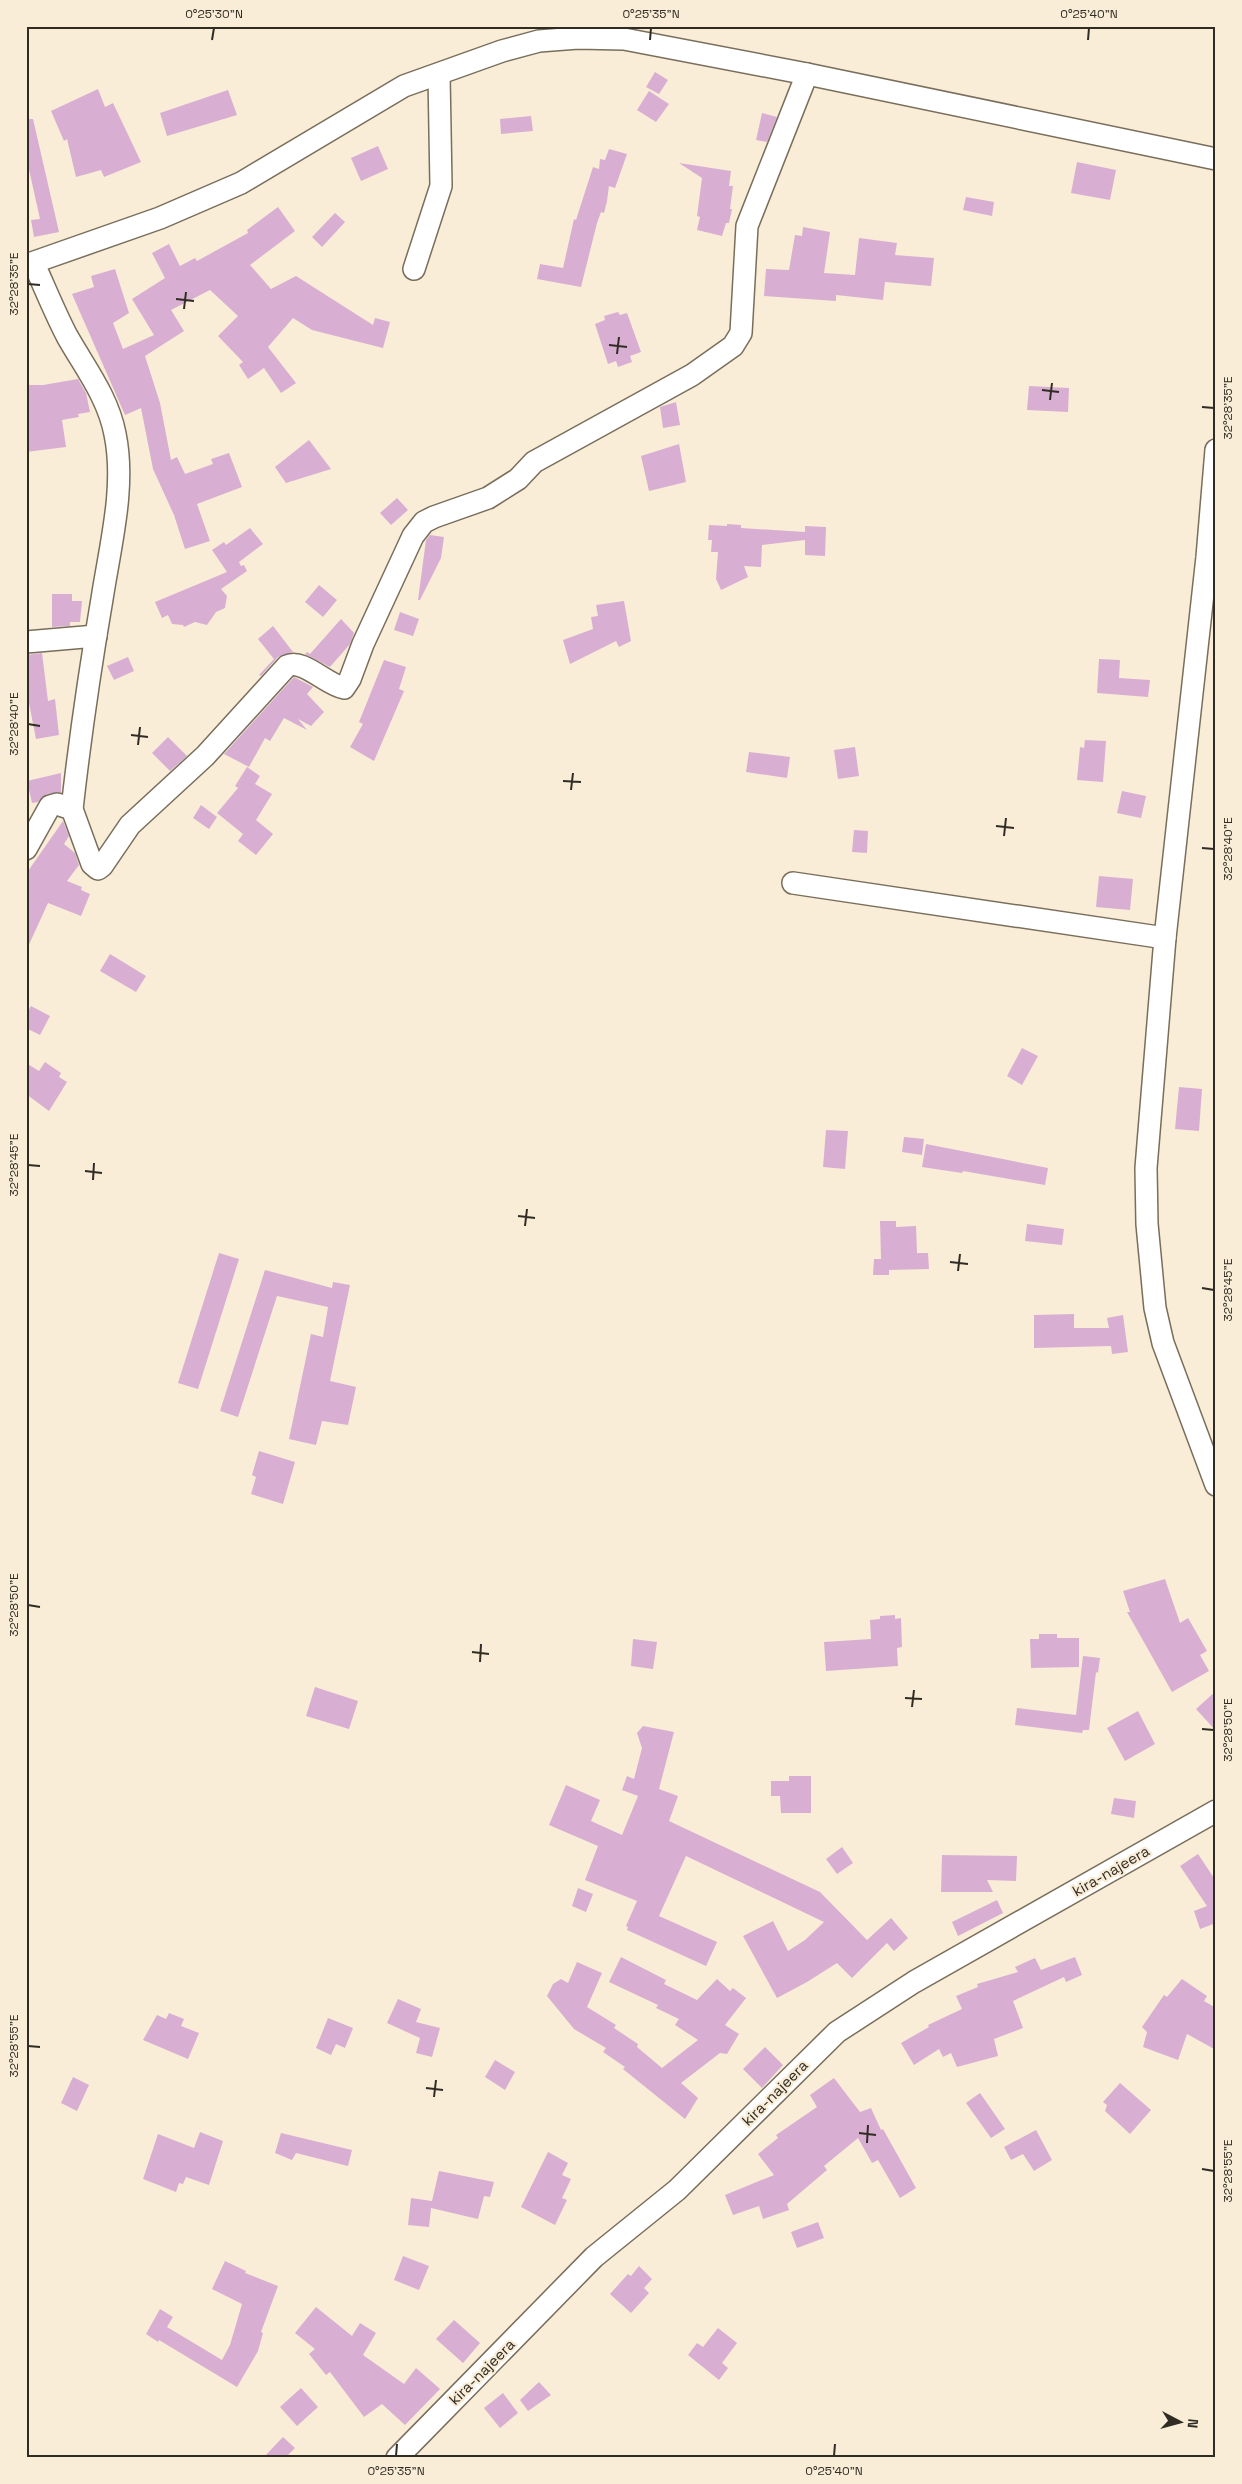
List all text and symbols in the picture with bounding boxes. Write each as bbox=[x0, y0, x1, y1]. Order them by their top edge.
text: 0°25'30"N bbox=[185, 6, 243, 22]
text: 0°25'35"N bbox=[622, 6, 680, 22]
text: 0°25'40"N bbox=[1060, 6, 1118, 22]
text: 32°28'35"E bbox=[6, 252, 22, 316]
text: 32°28'35"E bbox=[1220, 376, 1236, 440]
text: 32°28'40"E bbox=[6, 692, 22, 756]
text: 32°28'40"E bbox=[1220, 817, 1236, 881]
text: 32°28'45"E bbox=[6, 1133, 22, 1196]
text: 32°28'45"E bbox=[1220, 1258, 1236, 1321]
text: 32°28'50"E bbox=[6, 1573, 22, 1637]
text: 32°28'50"E bbox=[1220, 1698, 1236, 1762]
street label: kira-najeera bbox=[1069, 1841, 1153, 1900]
text: 32°28'55"E bbox=[6, 2014, 22, 2078]
street label: kira-najeera bbox=[738, 2055, 812, 2130]
text: 32°28'55"E bbox=[1220, 2139, 1236, 2203]
street label: kira-najeera bbox=[445, 2334, 519, 2409]
north arrow bbox=[1154, 2396, 1204, 2446]
text: N bbox=[1183, 2418, 1202, 2429]
text: 0°25'35"N bbox=[367, 2463, 425, 2479]
text: 0°25'40"N bbox=[805, 2463, 863, 2479]

